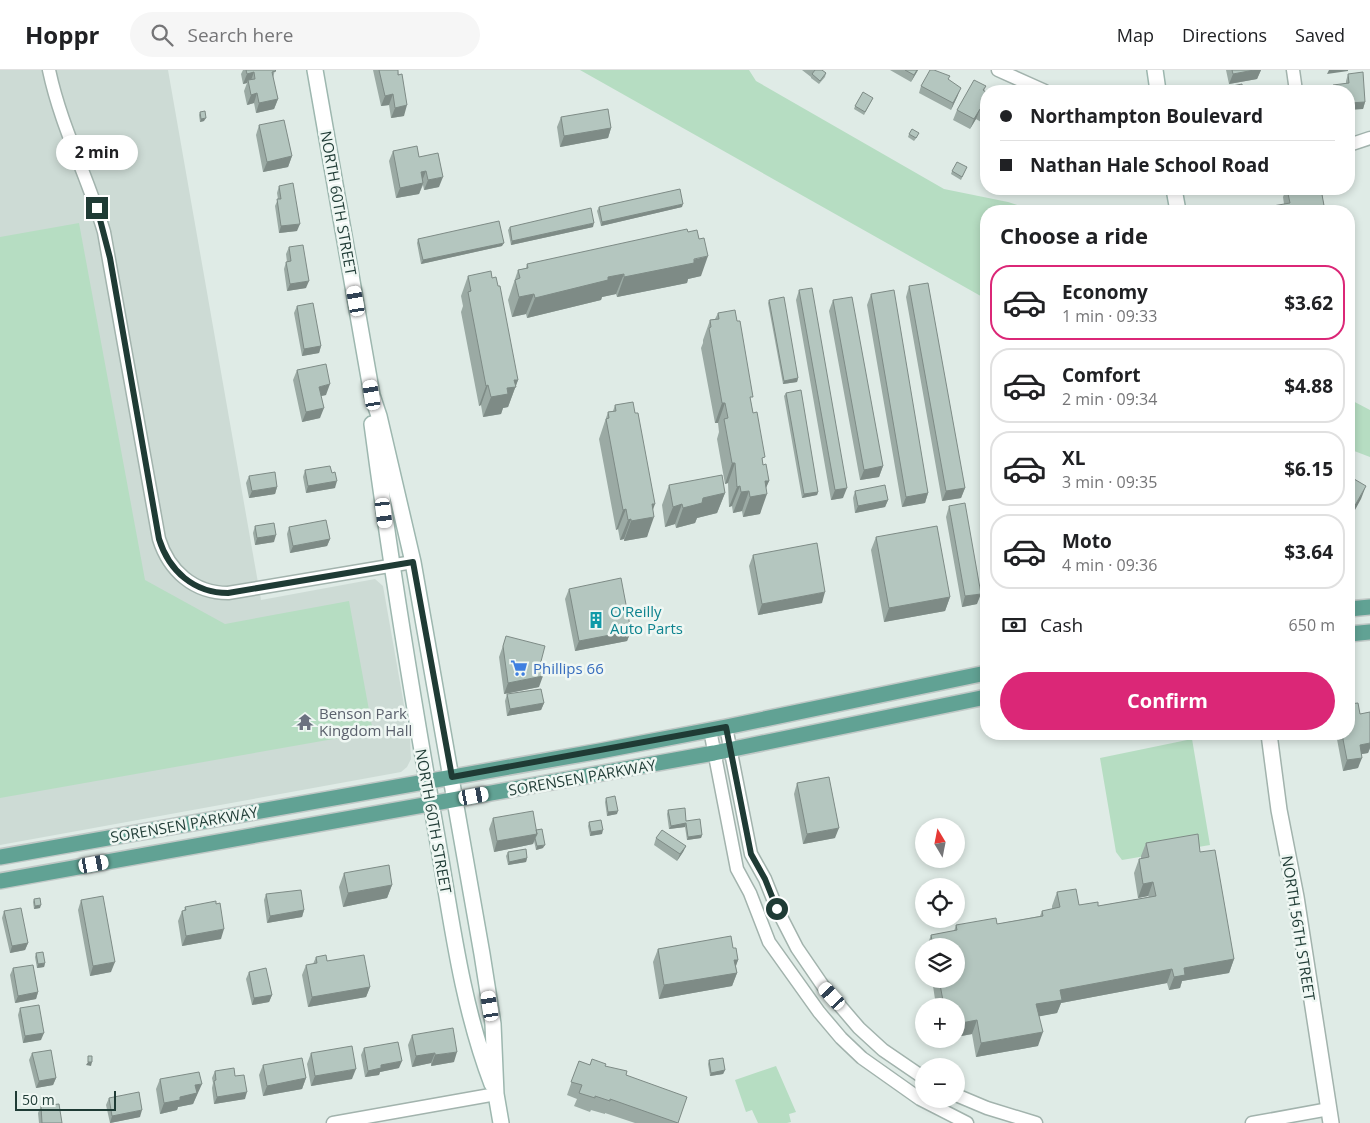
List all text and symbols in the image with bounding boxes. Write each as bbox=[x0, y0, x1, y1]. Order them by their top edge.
search box bbox=[130, 12, 480, 57]
text: Hoppr bbox=[25, 18, 100, 51]
icon: search bbox=[148, 21, 176, 49]
text: Search here bbox=[188, 22, 293, 48]
text: Map bbox=[1117, 23, 1154, 47]
text: Directions bbox=[1182, 23, 1267, 47]
text: Saved bbox=[1295, 23, 1345, 47]
text: Northampton Boulevard bbox=[1030, 103, 1263, 129]
street label: NORTH 60TH STREET bbox=[316, 129, 362, 278]
callout: 2 min bbox=[56, 136, 138, 170]
text: 2 min bbox=[75, 141, 119, 163]
text: Nathan Hale School Road bbox=[1030, 152, 1269, 178]
route end bbox=[86, 197, 108, 219]
text: Choose a ride bbox=[1000, 220, 1148, 250]
text: Economy bbox=[1062, 279, 1148, 305]
icon: car bbox=[1002, 280, 1047, 325]
car bbox=[346, 285, 365, 317]
text: $3.62 bbox=[1284, 290, 1333, 316]
text: 1 min · 09:33 bbox=[1062, 305, 1157, 327]
text: Comfort bbox=[1062, 362, 1141, 388]
icon: car bbox=[1002, 363, 1047, 408]
text: $4.88 bbox=[1284, 373, 1333, 399]
car bbox=[362, 379, 381, 411]
text: 2 min · 09:34 bbox=[1062, 388, 1157, 410]
text: XL bbox=[1062, 445, 1085, 471]
icon: car bbox=[1002, 446, 1047, 491]
text: $6.15 bbox=[1284, 456, 1333, 482]
text: 3 min · 09:35 bbox=[1062, 471, 1157, 493]
car bbox=[374, 497, 393, 529]
text: Moto bbox=[1062, 528, 1112, 554]
icon: car bbox=[1002, 529, 1047, 574]
text: $3.64 bbox=[1284, 539, 1333, 565]
text: 4 min · 09:36 bbox=[1062, 554, 1157, 576]
place label: O'Reilly Auto Parts bbox=[610, 601, 683, 638]
building icon: O'Reilly Auto Parts bbox=[586, 610, 606, 630]
icon: cash bbox=[1000, 611, 1028, 639]
text: Cash bbox=[1040, 612, 1083, 638]
text: 650 m bbox=[1289, 614, 1335, 636]
supermarket icon: Phillips 66 bbox=[509, 658, 529, 678]
place label: Phillips 66 bbox=[533, 658, 604, 678]
button: Confirm bbox=[1000, 672, 1335, 730]
place label: Benson Park Kingdom Hall bbox=[319, 703, 412, 740]
temple icon: Benson Park Kingdom Hall bbox=[295, 712, 315, 732]
street label: NORTH 60TH STREET bbox=[411, 747, 457, 896]
street label: SORENSEN PARKWAY bbox=[507, 754, 658, 800]
car bbox=[457, 786, 490, 806]
street label: SORENSEN PARKWAY bbox=[109, 801, 260, 847]
north arrow bbox=[915, 818, 965, 868]
map controls bbox=[915, 818, 965, 1108]
car bbox=[77, 854, 110, 874]
street label: NORTH 56TH STREET bbox=[1278, 854, 1320, 1003]
button: locate bbox=[915, 878, 965, 928]
route start bbox=[766, 898, 788, 920]
button: layers bbox=[915, 938, 965, 988]
car bbox=[816, 980, 847, 1012]
car bbox=[480, 990, 499, 1022]
button: + bbox=[915, 998, 965, 1048]
button: − bbox=[915, 1058, 965, 1108]
scale bar bbox=[15, 1088, 116, 1111]
text: 50 m bbox=[22, 1090, 55, 1109]

